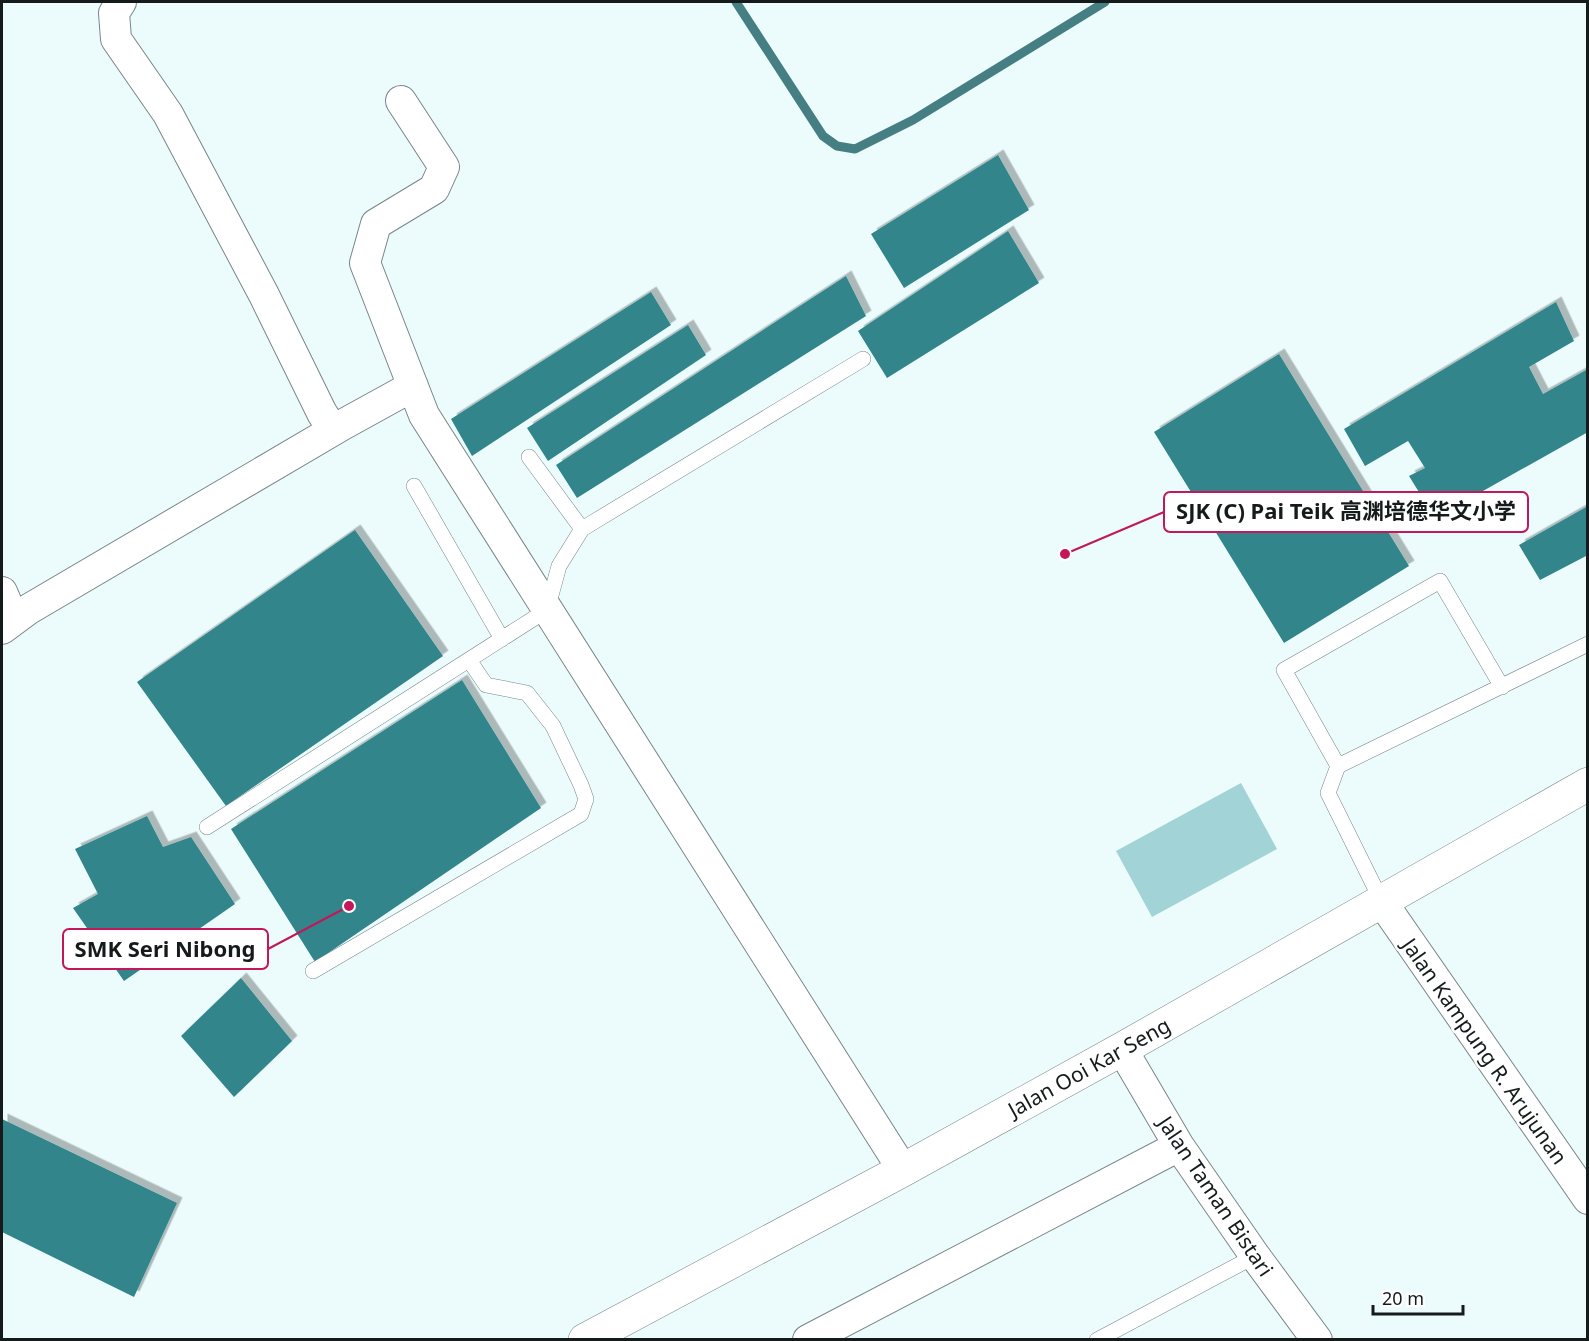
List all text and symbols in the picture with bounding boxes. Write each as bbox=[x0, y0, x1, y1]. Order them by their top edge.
callout: SJK (C) Pai Teik 高渊培德华文小学 bbox=[1164, 492, 1528, 532]
text: SJK (C) Pai Teik 高渊培德华文小学 bbox=[1176, 495, 1516, 525]
callout: SMK Seri Nibong bbox=[63, 929, 268, 969]
street label: Jalan Kampung R. Arujunan bbox=[1395, 931, 1574, 1170]
text: SMK Seri Nibong bbox=[75, 933, 255, 963]
street label: Jalan Ooi Kar Seng bbox=[1001, 1011, 1175, 1124]
street label: Jalan Taman Bistari bbox=[1151, 1109, 1280, 1281]
scale bar bbox=[1373, 1278, 1463, 1316]
text: 20 m bbox=[1382, 1286, 1424, 1310]

